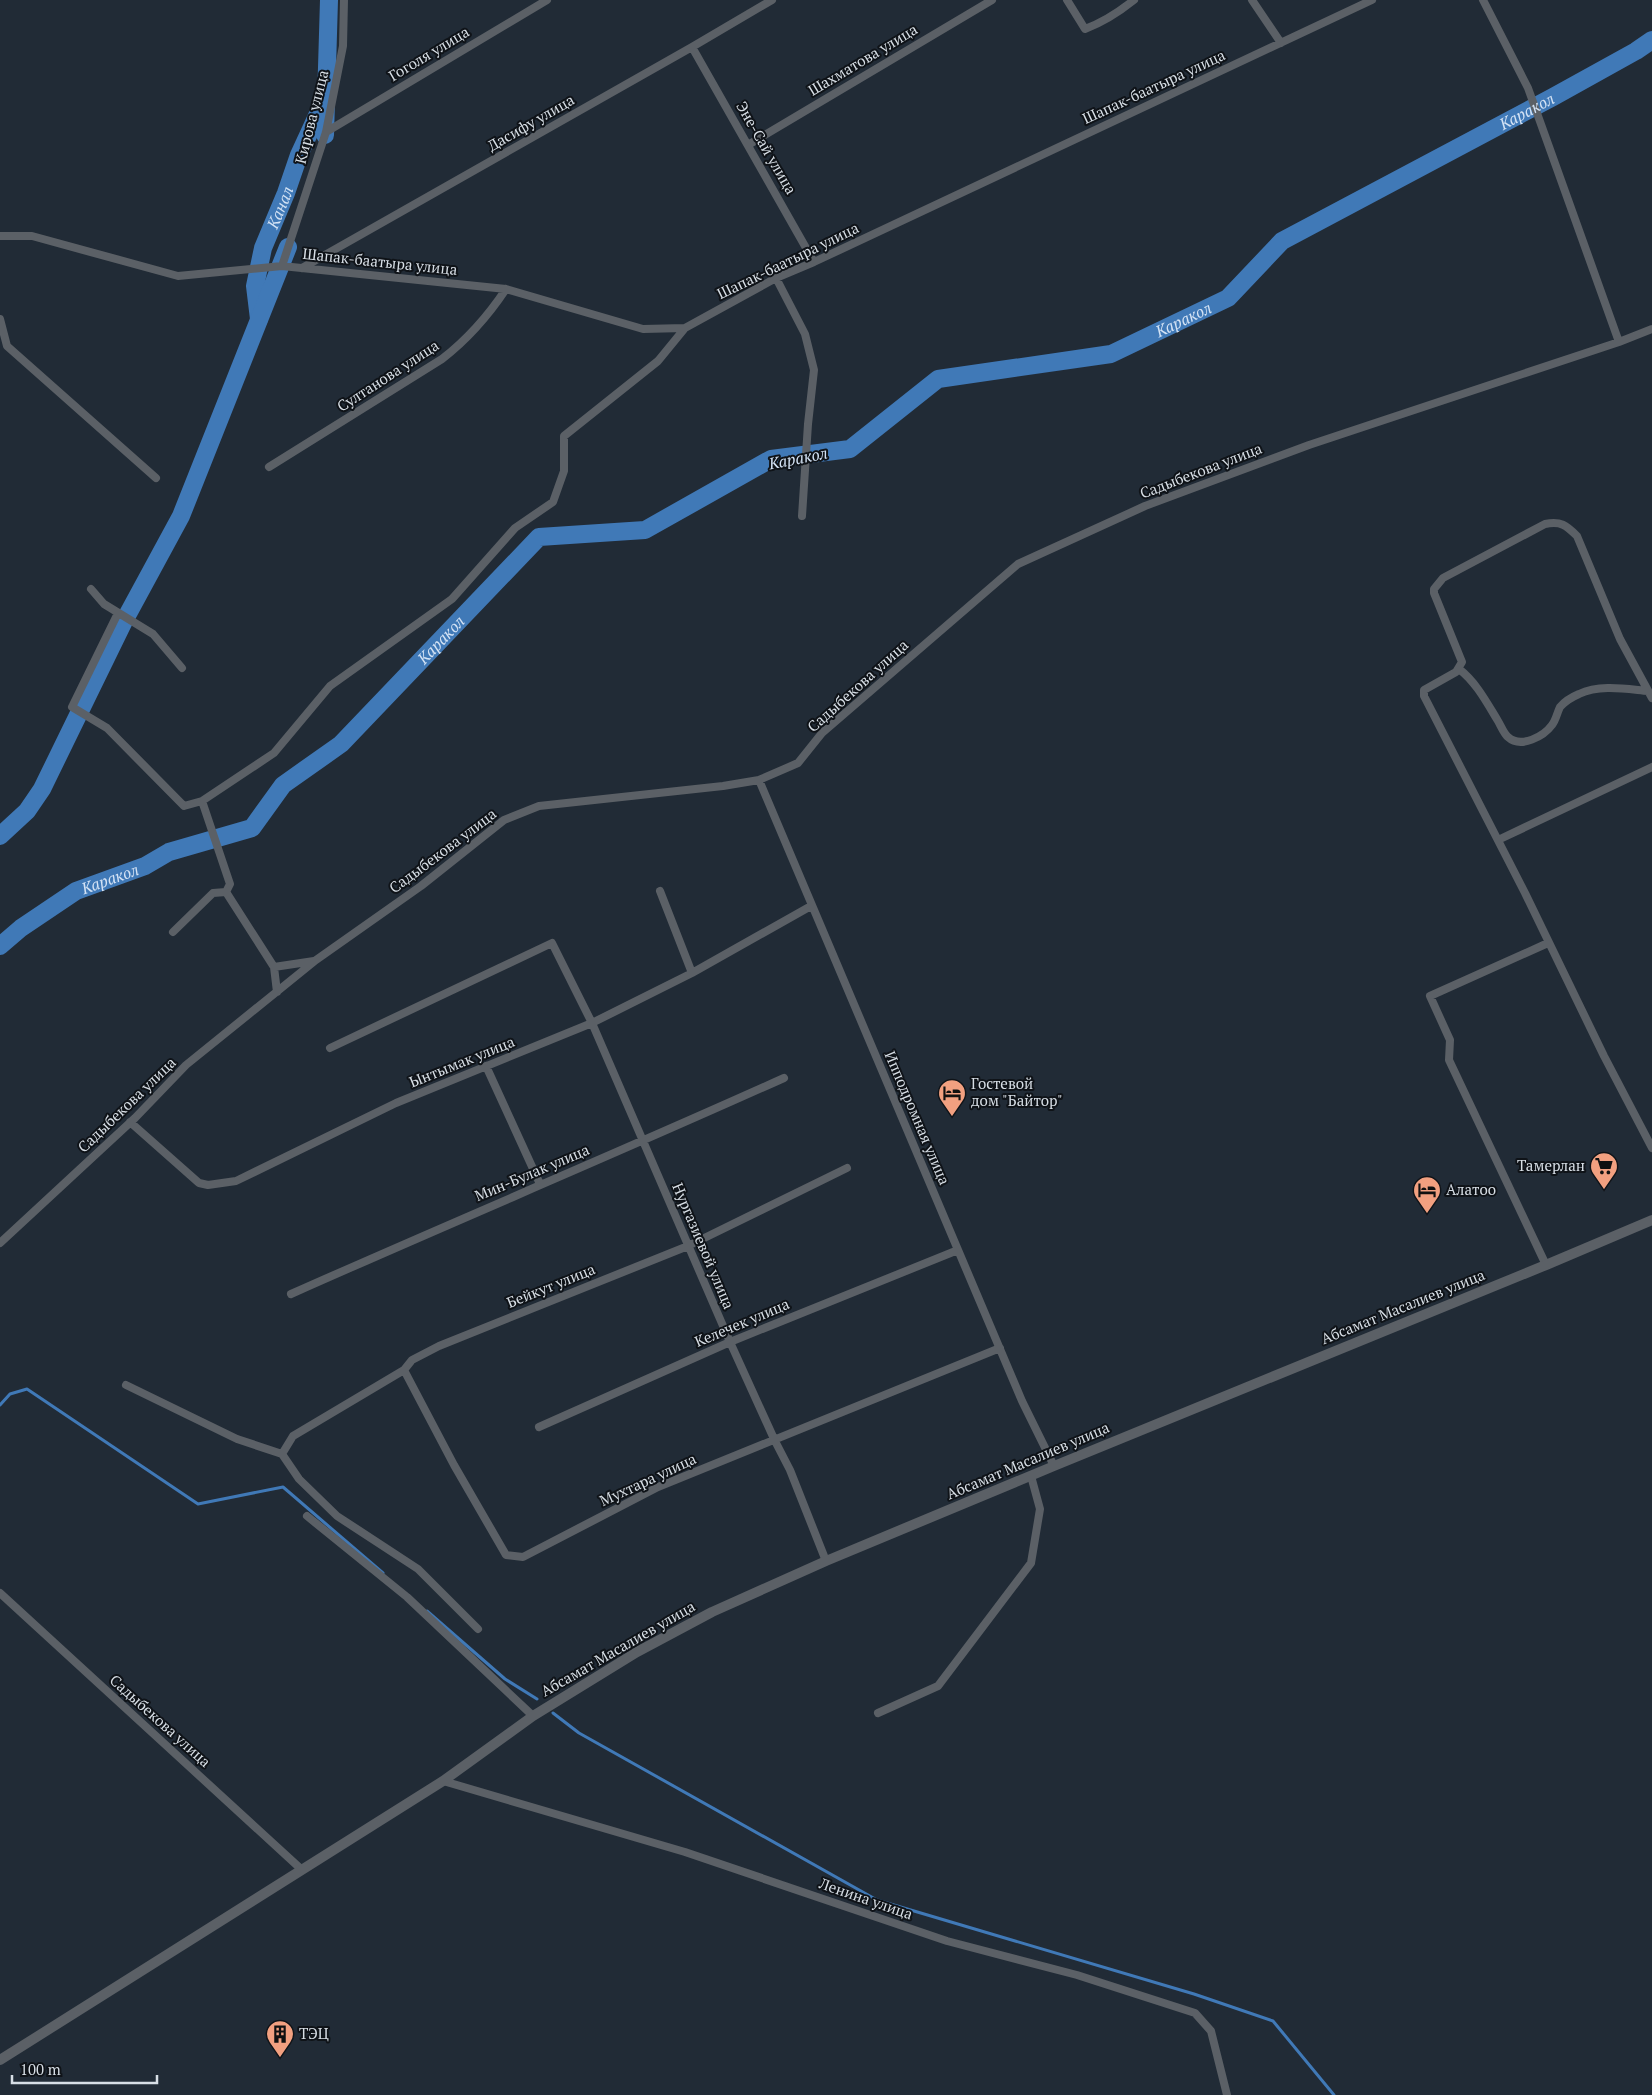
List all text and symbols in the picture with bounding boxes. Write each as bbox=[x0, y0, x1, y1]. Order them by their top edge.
street label: Шахматова улица bbox=[804, 18, 921, 100]
street label: Гоголя улица bbox=[384, 21, 473, 85]
street label: Шапак-баатыра улица bbox=[1079, 44, 1229, 128]
street label: Кирова улица bbox=[290, 67, 332, 166]
water label: Каракол bbox=[1494, 87, 1558, 135]
street label: Дасифу улица bbox=[483, 89, 578, 155]
street label: Эне-Сай улица bbox=[732, 97, 802, 198]
water label: Канал bbox=[261, 184, 298, 233]
street label: Шапак-баатыра улица bbox=[713, 217, 862, 303]
street label: Шапак-баатыра улица bbox=[302, 243, 459, 279]
water label: Каракол bbox=[1151, 297, 1215, 343]
street label: Султанова улица bbox=[333, 335, 443, 416]
street label: Садыбекова улица bbox=[1137, 437, 1265, 503]
water label: Каракол bbox=[766, 442, 829, 475]
water label: Каракол bbox=[412, 610, 469, 669]
street label: Садыбекова улица bbox=[803, 634, 912, 736]
street label: Садыбекова улица bbox=[385, 803, 500, 897]
water label: Каракол bbox=[77, 858, 142, 900]
street label: Ынтымак улица bbox=[406, 1031, 518, 1091]
street label: Ипподромная улица bbox=[881, 1048, 955, 1188]
street label: Садыбекова улица bbox=[73, 1052, 180, 1156]
place label: Гостевой дом "Байтор" bbox=[971, 1073, 1063, 1110]
hotel icon: Гостевой дом "Байтор" bbox=[937, 1078, 967, 1117]
street label: Мин-Булак улица bbox=[471, 1139, 592, 1205]
supermarket icon: Тамерлан bbox=[1589, 1151, 1619, 1190]
place label: Тамерлан bbox=[1517, 1155, 1585, 1175]
hotel icon: Алатоо bbox=[1412, 1175, 1442, 1214]
street label: Нургазиевой улица bbox=[668, 1179, 740, 1312]
place label: Алатоо bbox=[1446, 1179, 1496, 1199]
street label: Бейкут улица bbox=[504, 1258, 598, 1312]
street label: Абсамат Масалиев улица bbox=[1318, 1264, 1488, 1348]
street label: Келечек улица bbox=[691, 1293, 792, 1351]
street label: Абсамат Масалиев улица bbox=[943, 1416, 1113, 1504]
street label: Мухтара улица bbox=[596, 1448, 699, 1510]
street label: Абсамат Масалиев улица bbox=[537, 1595, 699, 1701]
street label: Садыбекова улица bbox=[106, 1670, 216, 1771]
street label: Ленина улица bbox=[816, 1872, 916, 1924]
building icon: ТЭЦ bbox=[265, 2019, 295, 2058]
place label: ТЭЦ bbox=[299, 2023, 329, 2043]
scale bar bbox=[12, 2052, 158, 2084]
text: 100 m bbox=[20, 2059, 61, 2079]

